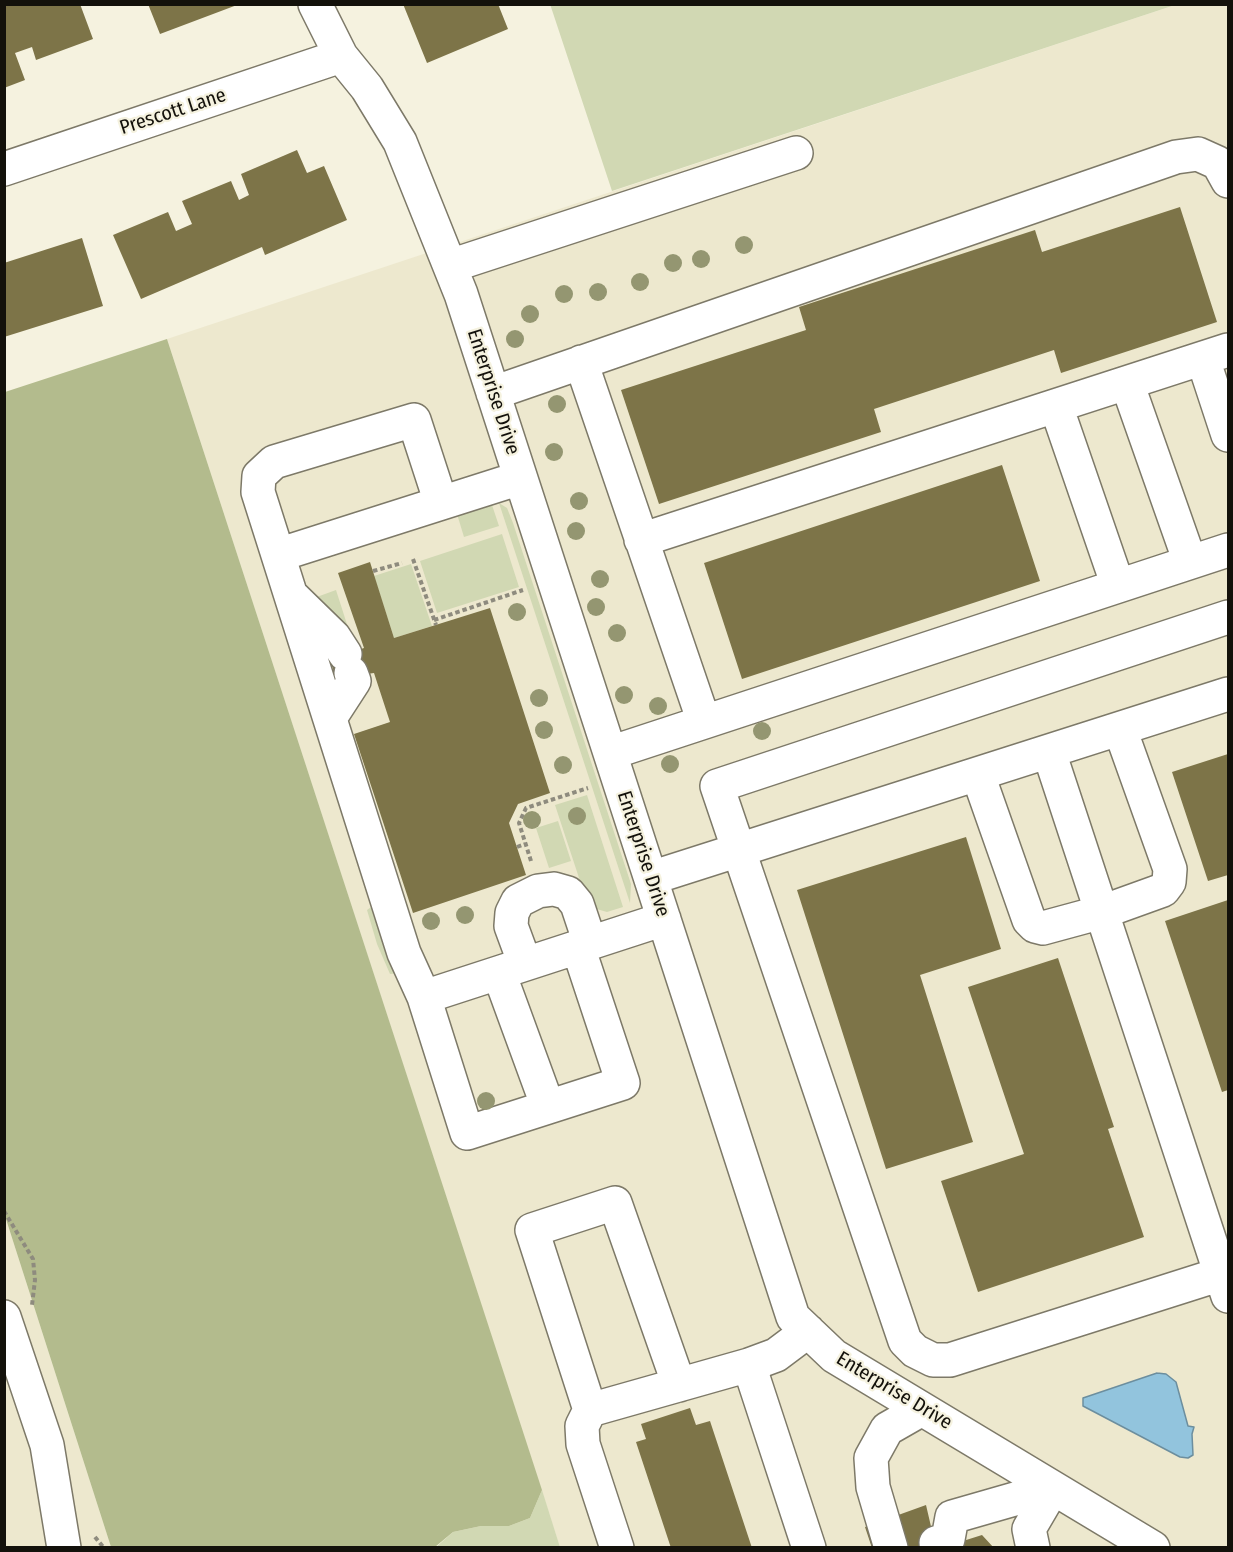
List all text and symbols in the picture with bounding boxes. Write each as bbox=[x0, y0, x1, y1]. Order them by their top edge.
street label: Prescott Lane bbox=[117, 84, 229, 140]
street label: Enterprise Drive bbox=[461, 326, 525, 458]
street label: Enterprise Drive bbox=[611, 788, 675, 920]
street label: Enterprise Drive bbox=[832, 1347, 956, 1435]

